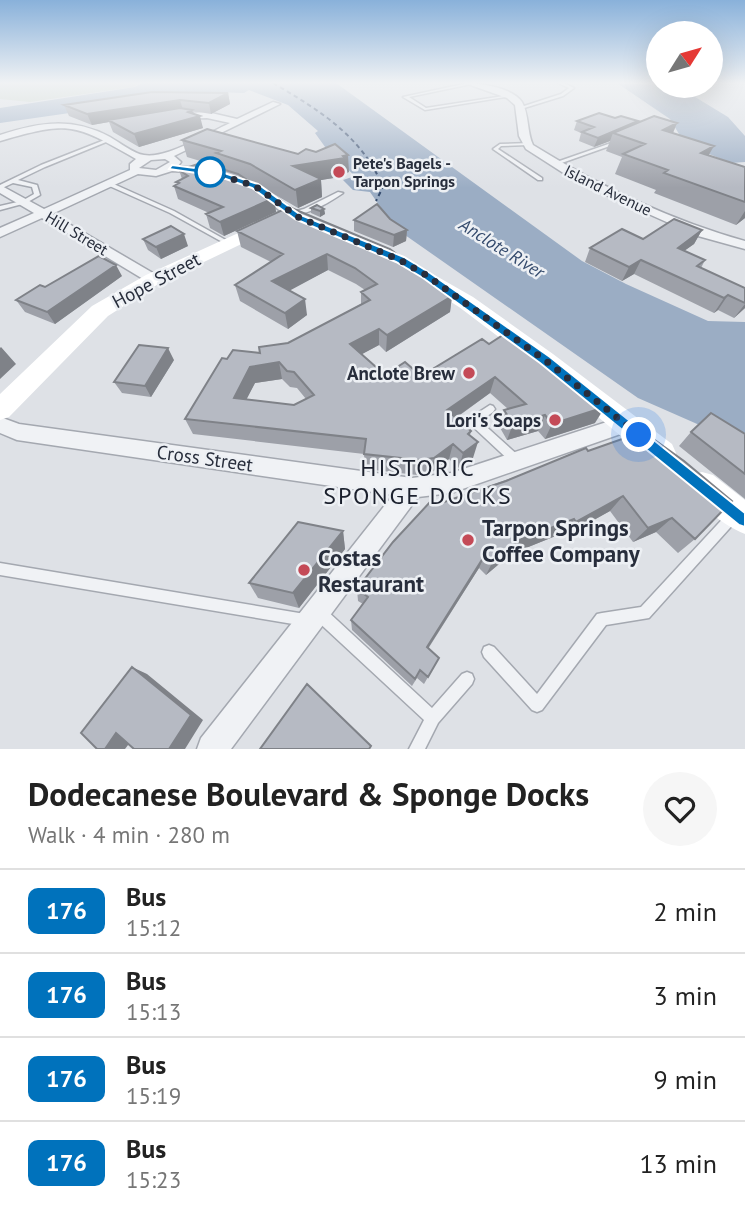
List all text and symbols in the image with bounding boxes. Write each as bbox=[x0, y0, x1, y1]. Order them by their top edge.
north arrow bbox=[646, 21, 723, 98]
map controls bbox=[646, 21, 723, 98]
place label: Pete's Bagels - Tarpon Springs bbox=[353, 153, 455, 191]
unlabelled marker bbox=[195, 157, 225, 187]
street label: Island Avenue bbox=[561, 160, 655, 220]
marker: Pete's Bagels - Tarpon Springs bbox=[331, 164, 347, 180]
street label: Hill Street bbox=[42, 207, 112, 260]
water label: Anclote River bbox=[454, 212, 550, 284]
street label: Hope Street bbox=[108, 246, 205, 313]
place label: Anclote Brew bbox=[347, 361, 455, 385]
marker: Anclote Brew bbox=[461, 365, 477, 381]
place label: Lori's Soaps bbox=[446, 408, 541, 432]
marker: Lori's Soaps bbox=[547, 412, 563, 428]
your location bbox=[621, 417, 656, 452]
street label: Cross Street bbox=[155, 439, 255, 477]
district label: HISTORIC SPONGE DOCKS bbox=[323, 452, 513, 511]
place label: Tarpon Springs Coffee Company bbox=[482, 513, 641, 568]
marker: Tarpon Springs Coffee Company bbox=[460, 532, 476, 548]
place label: Costas Restaurant bbox=[318, 543, 424, 598]
marker: Costas Restaurant bbox=[296, 562, 312, 578]
text: Dodecanese Boulevard & Sponge Docks bbox=[28, 772, 589, 815]
button: heart bbox=[643, 772, 717, 846]
text: Walk · 4 min · 280 m bbox=[28, 820, 230, 849]
text: Bus bbox=[126, 880, 166, 913]
text: 176 bbox=[46, 895, 87, 926]
text: 2 min bbox=[654, 895, 717, 928]
text: 15:12 bbox=[126, 913, 181, 942]
text: Bus bbox=[126, 964, 166, 997]
text: 176 bbox=[46, 979, 87, 1010]
text: 3 min bbox=[654, 979, 717, 1012]
text: 15:13 bbox=[126, 997, 181, 1026]
text: Bus bbox=[126, 1048, 166, 1081]
text: 176 bbox=[46, 1063, 87, 1094]
text: 9 min bbox=[654, 1063, 717, 1096]
text: 15:19 bbox=[126, 1081, 181, 1110]
text: Bus bbox=[126, 1132, 166, 1165]
text: 176 bbox=[46, 1147, 87, 1178]
text: 13 min bbox=[639, 1147, 717, 1180]
text: 15:23 bbox=[126, 1165, 181, 1194]

